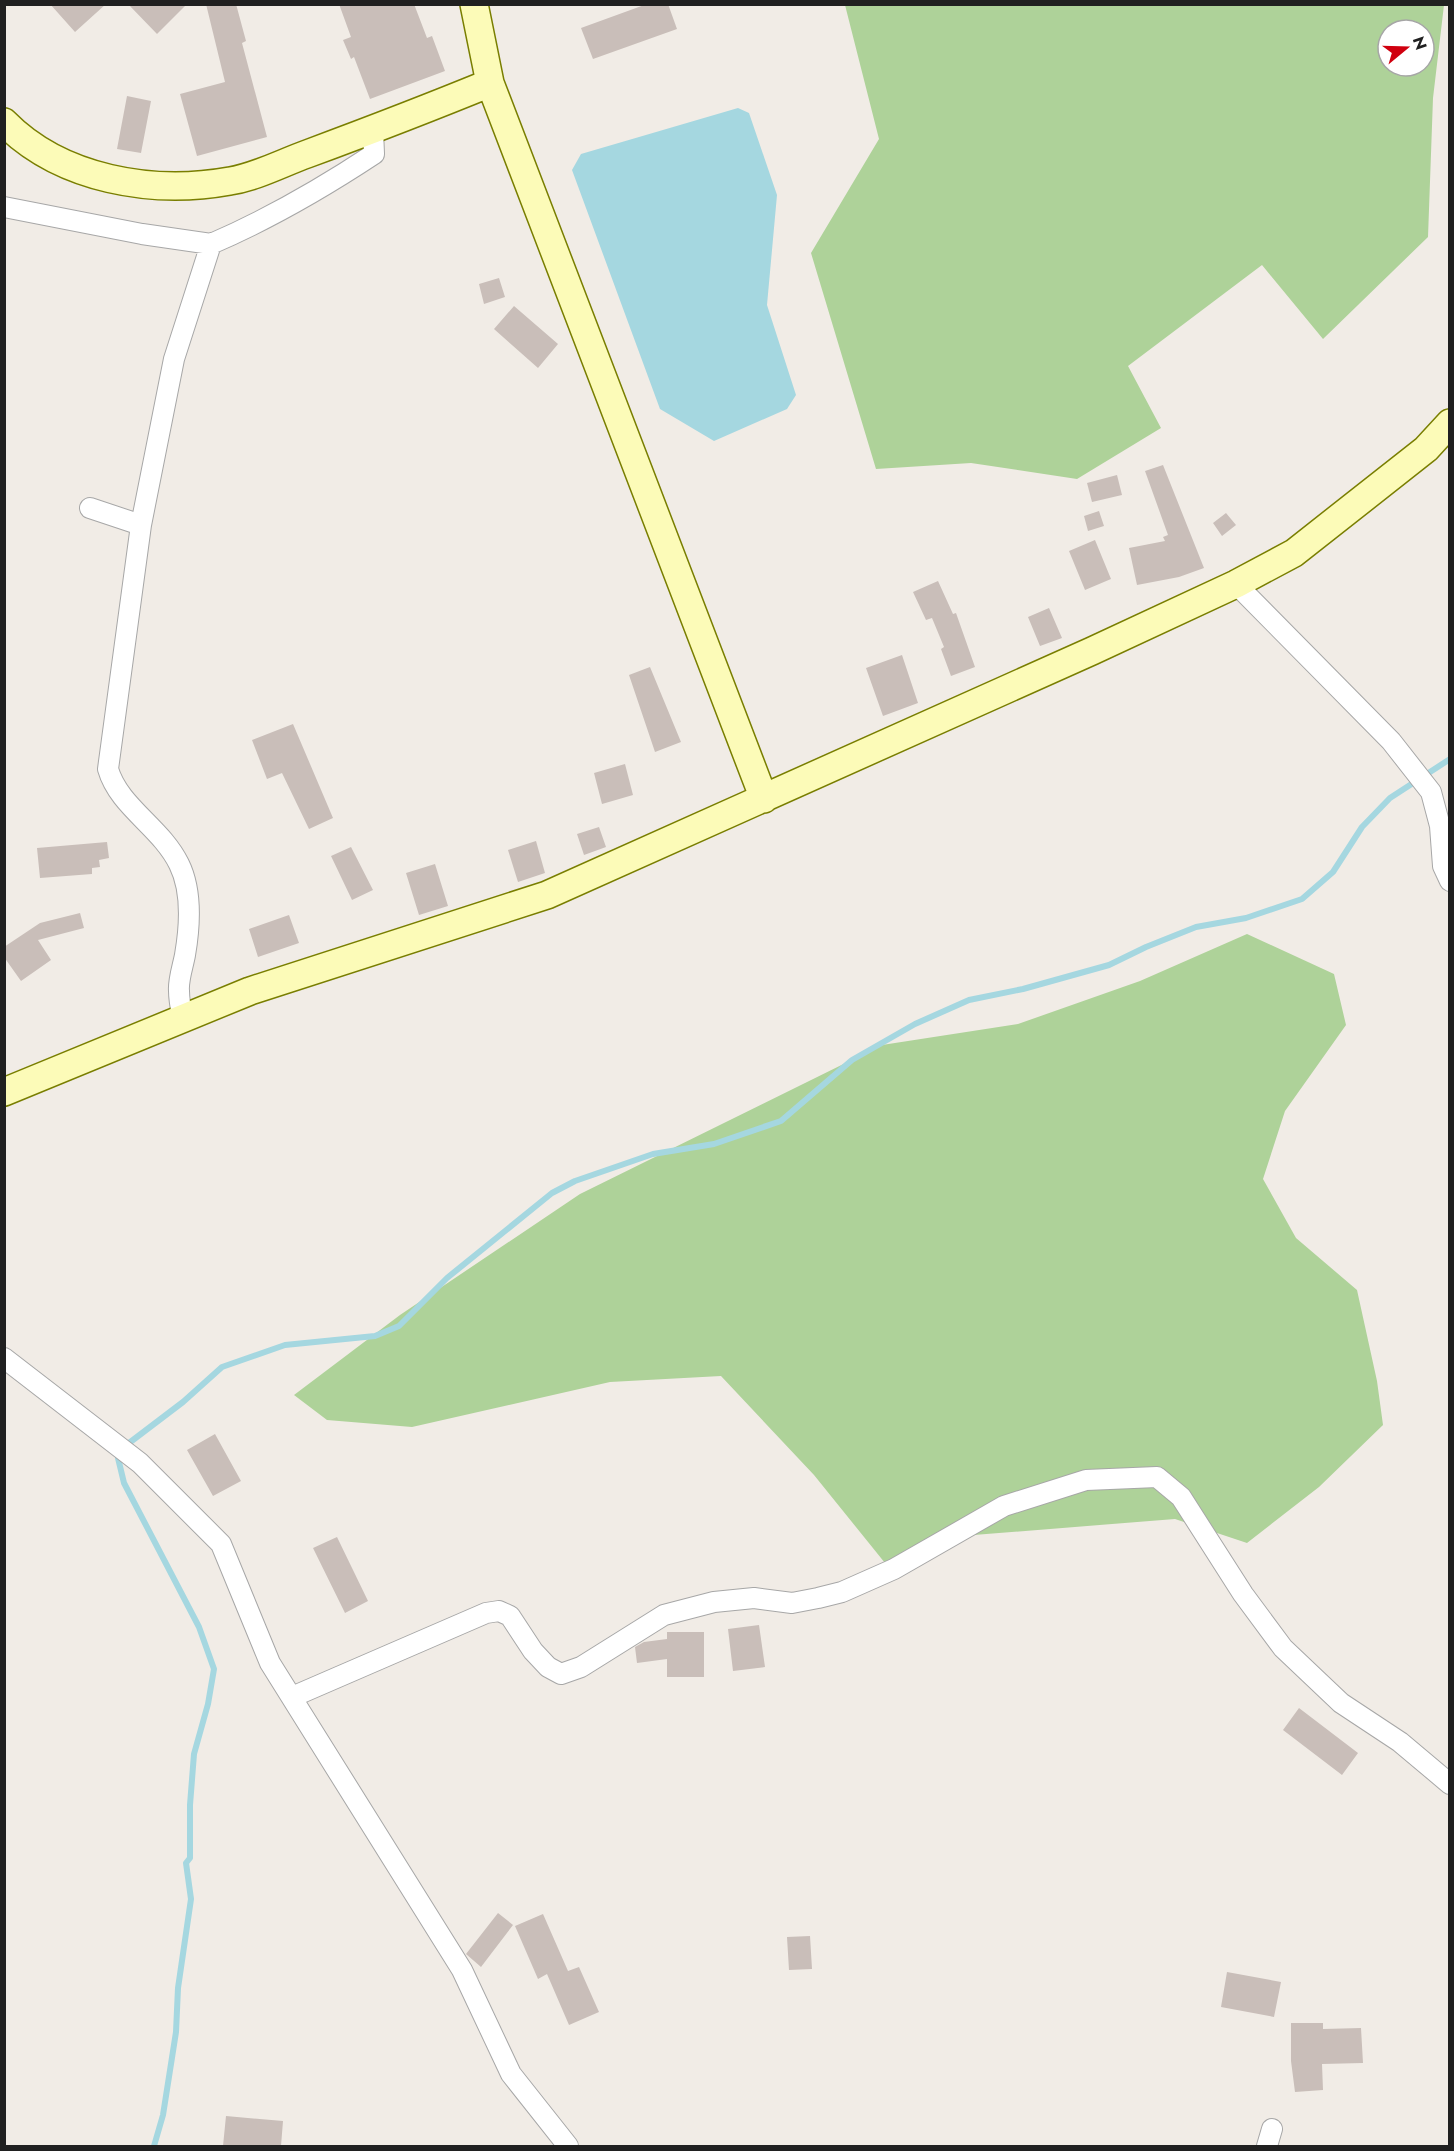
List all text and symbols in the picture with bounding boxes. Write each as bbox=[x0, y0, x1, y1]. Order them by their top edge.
north arrow bbox=[1376, 18, 1436, 78]
text: N bbox=[1407, 34, 1433, 53]

